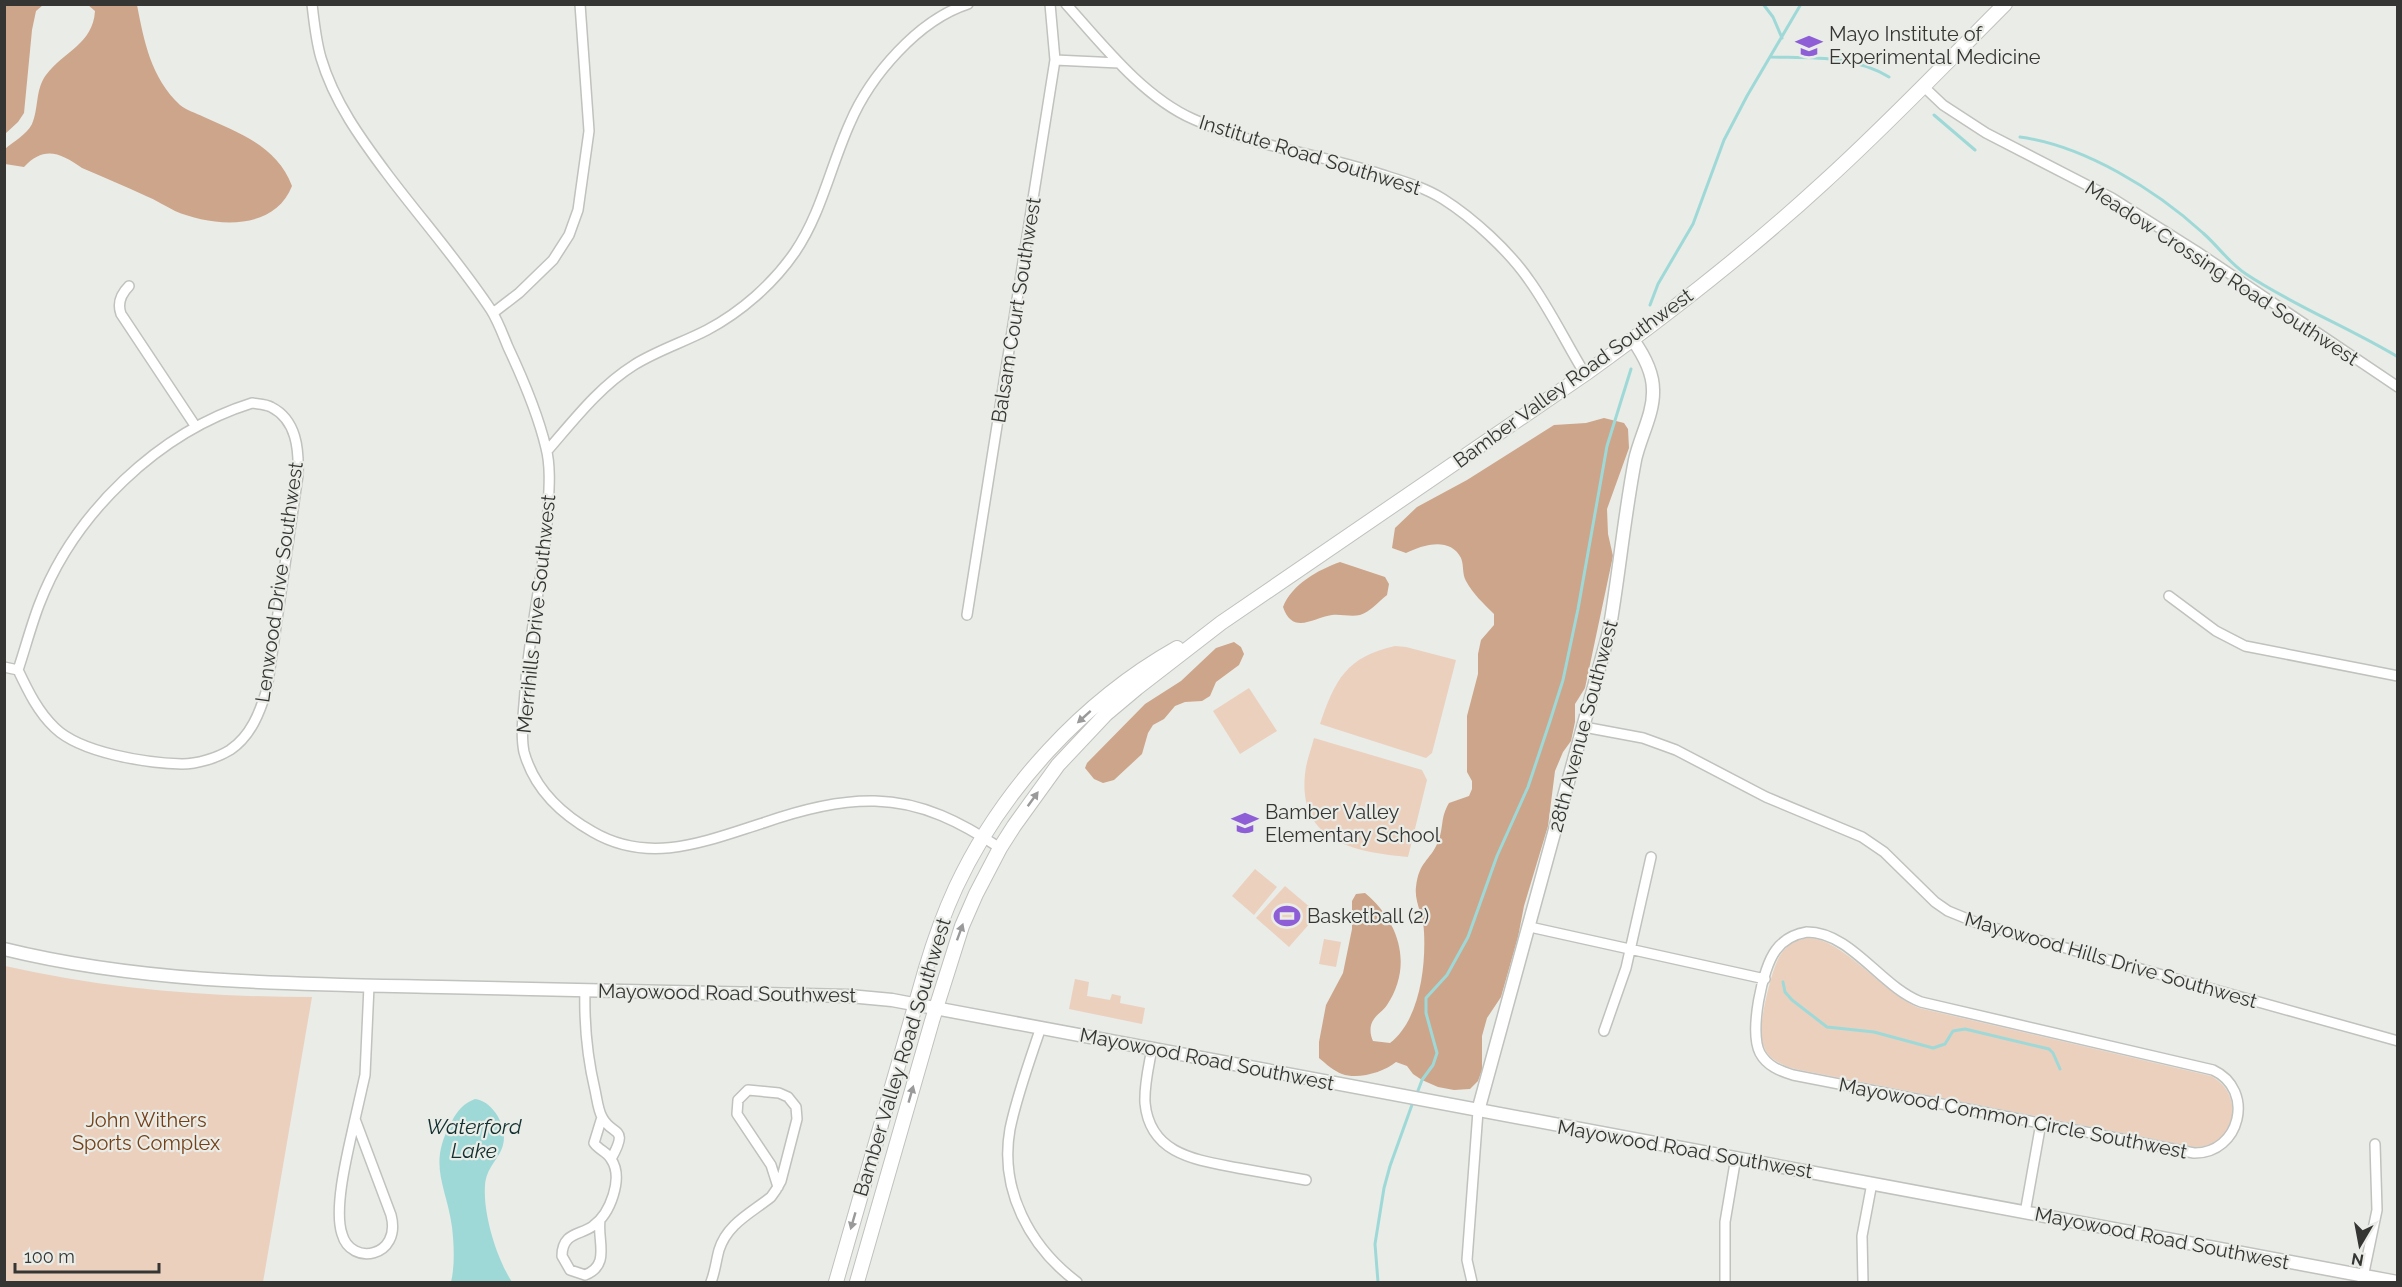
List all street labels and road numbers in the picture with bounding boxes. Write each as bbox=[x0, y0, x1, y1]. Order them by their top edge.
street label: Institute Road Southwest bbox=[1196, 110, 1424, 200]
street label: Meadow Crossing Road Southwest bbox=[2081, 176, 2363, 371]
street label: Balsam Court Southwest bbox=[986, 195, 1046, 425]
street label: Bamber Valley Road Southwest bbox=[1449, 283, 1698, 473]
street label: Lenwood Drive Southwest bbox=[250, 460, 308, 704]
street label: Merrihills Drive Southwest bbox=[512, 493, 561, 735]
street label: 28th Avenue Southwest bbox=[1543, 617, 1623, 835]
street label: Mayowood Hills Drive Southwest bbox=[1962, 907, 2260, 1013]
street label: Bamber Valley Road Southwest bbox=[848, 915, 956, 1199]
street label: Mayowood Road Southwest bbox=[598, 979, 857, 1007]
street label: Mayowood Road Southwest bbox=[1078, 1023, 1336, 1095]
street label: Mayowood Common Circle Southwest bbox=[1837, 1072, 2190, 1164]
street label: Mayowood Road Southwest bbox=[1556, 1115, 1815, 1183]
street label: Mayowood Road Southwest bbox=[2033, 1202, 2291, 1274]

